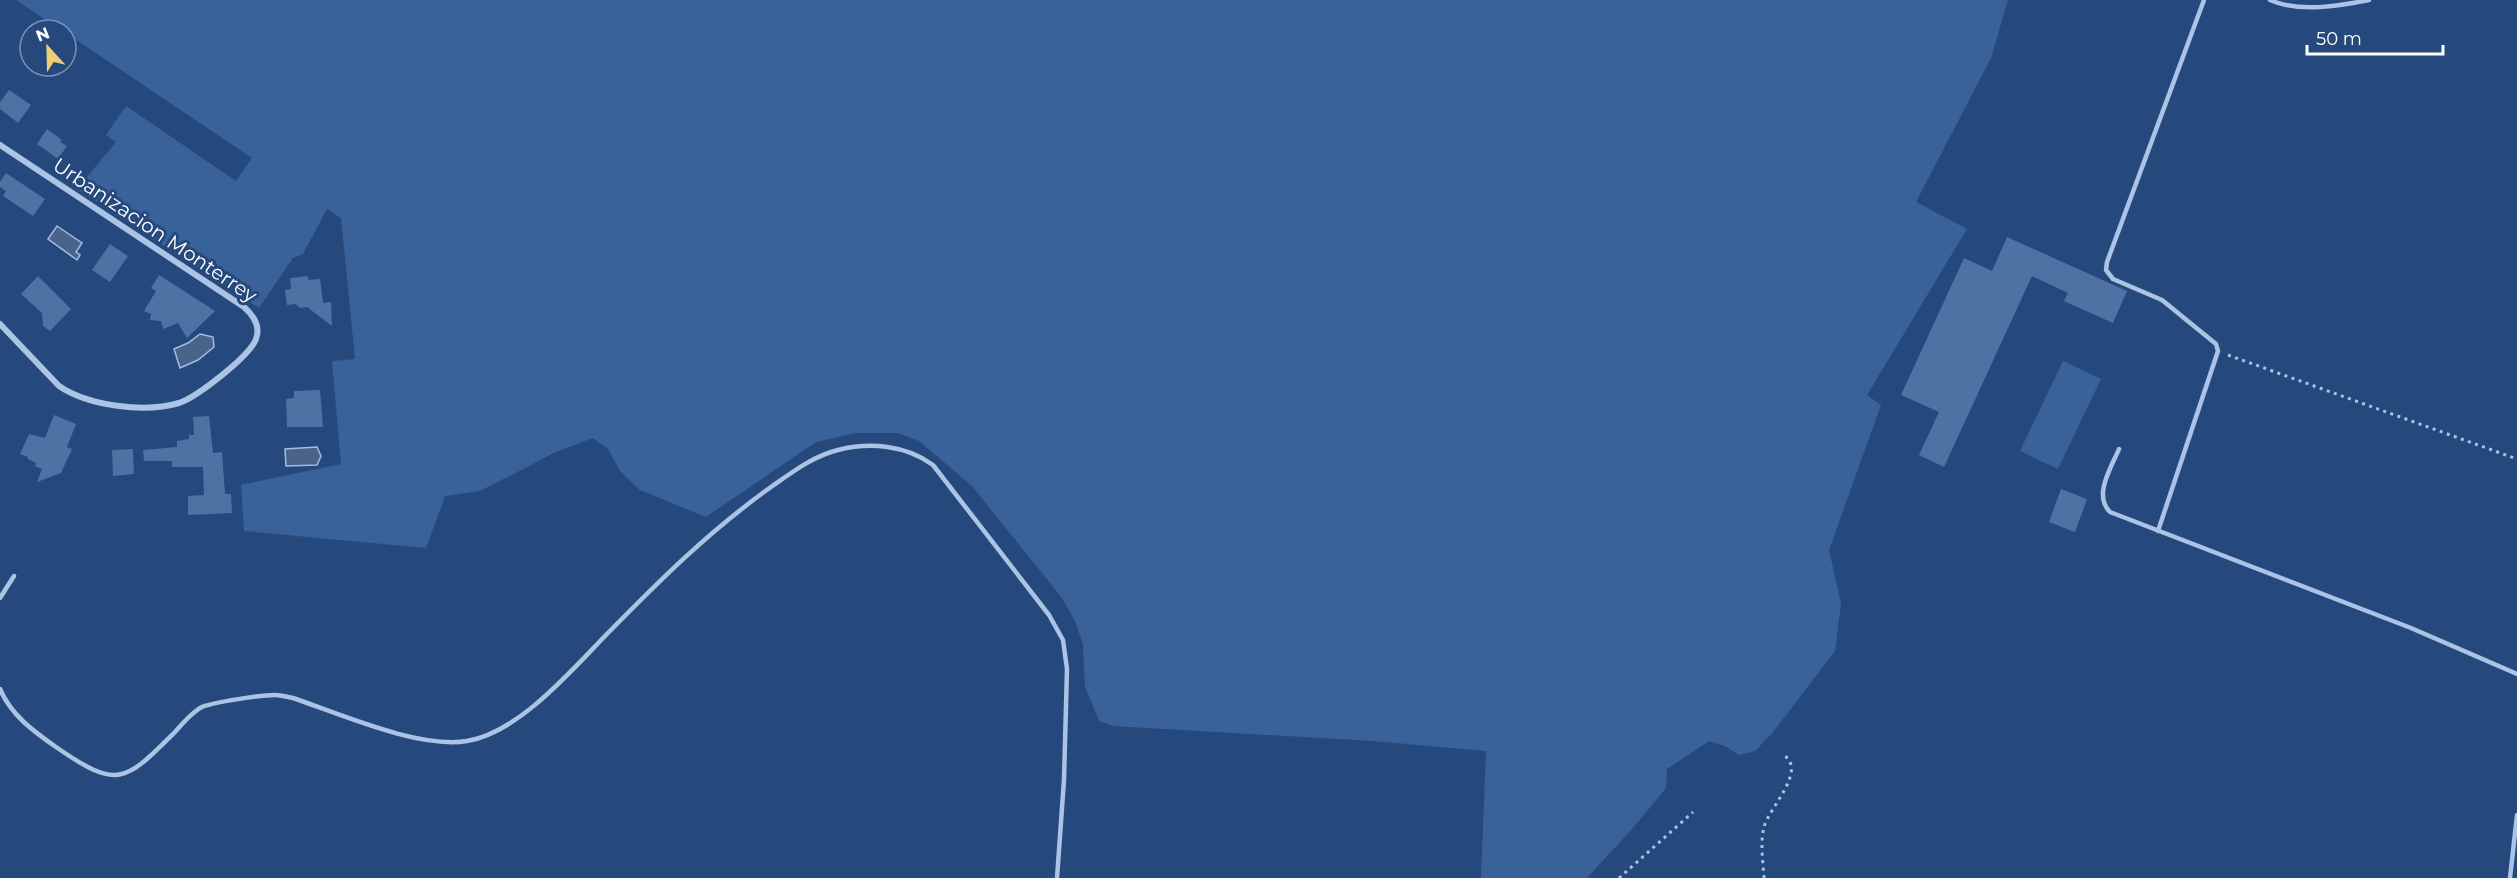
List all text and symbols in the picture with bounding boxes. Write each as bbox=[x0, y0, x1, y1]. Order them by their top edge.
north arrow bbox=[18, 18, 78, 78]
scale bar bbox=[2307, 18, 2444, 56]
text: N bbox=[33, 23, 52, 46]
text: 50 m bbox=[2316, 28, 2362, 50]
street label: Urbanizacion Monterrey bbox=[48, 153, 262, 307]

